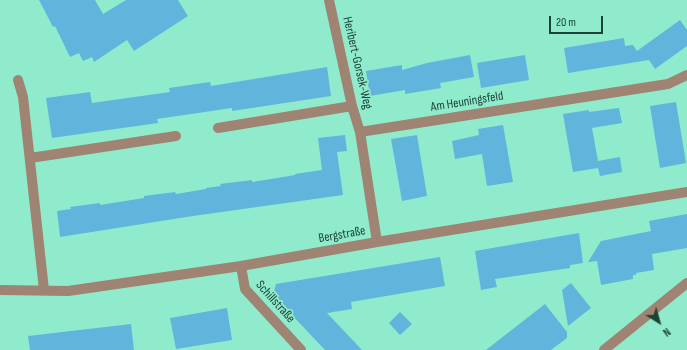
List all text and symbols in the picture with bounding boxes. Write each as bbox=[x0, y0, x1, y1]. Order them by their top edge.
scale bar bbox=[551, 8, 605, 34]
street label: Heribert-Gorsek-Weg bbox=[339, 15, 375, 111]
text: 20 m bbox=[556, 15, 576, 30]
street label: Am Heuningsfeld bbox=[430, 89, 504, 115]
street label: Bergstraße bbox=[317, 223, 367, 247]
street label: Schillstraße bbox=[252, 278, 298, 326]
north arrow bbox=[639, 302, 679, 342]
text: N bbox=[660, 325, 673, 339]

